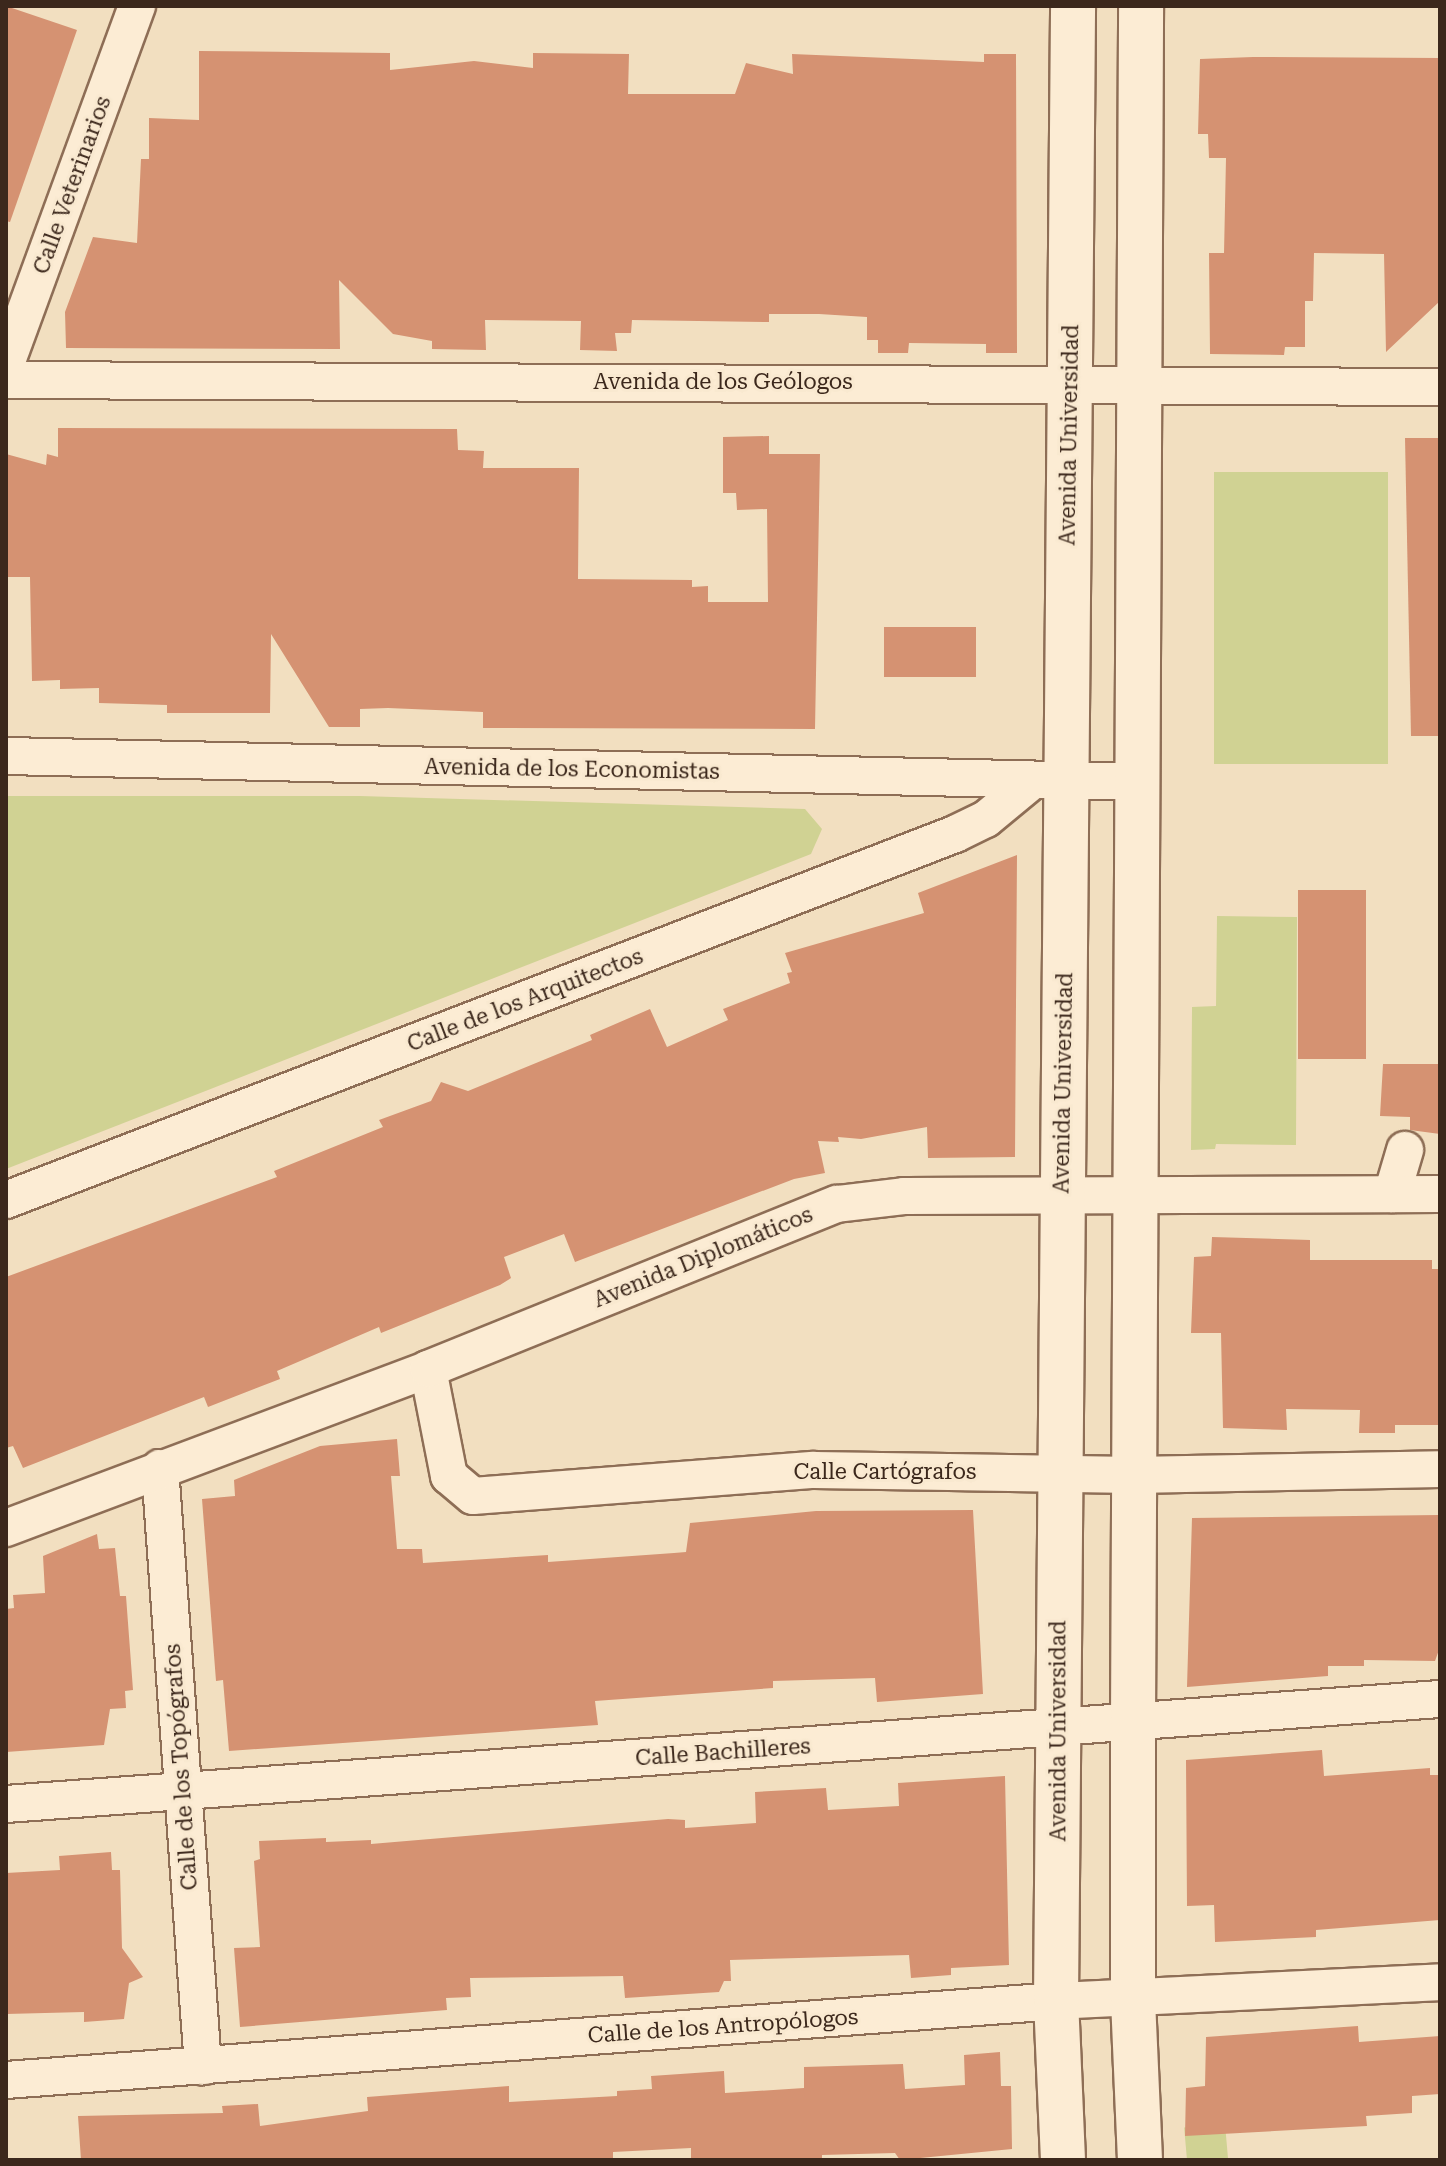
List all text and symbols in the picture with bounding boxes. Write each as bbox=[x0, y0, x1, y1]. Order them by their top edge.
street label: Calle Veterinarios bbox=[28, 92, 116, 278]
street label: Avenida Universidad bbox=[1054, 324, 1084, 546]
street label: Avenida de los Geólogos bbox=[593, 369, 853, 395]
street label: Avenida de los Economistas bbox=[424, 753, 720, 785]
street label: Calle de los Arquitectos bbox=[403, 943, 647, 1057]
street label: Avenida Universidad bbox=[1048, 972, 1078, 1194]
street label: Avenida Diplomáticos bbox=[590, 1201, 816, 1313]
street label: Calle Cartógrafos bbox=[793, 1459, 977, 1485]
street label: Avenida Universidad bbox=[1045, 1620, 1071, 1842]
street label: Calle de los Topógrafos bbox=[159, 1643, 203, 1891]
street label: Calle Bachilleres bbox=[634, 1733, 812, 1771]
street label: Calle de los Antropólogos bbox=[587, 2003, 859, 2049]

